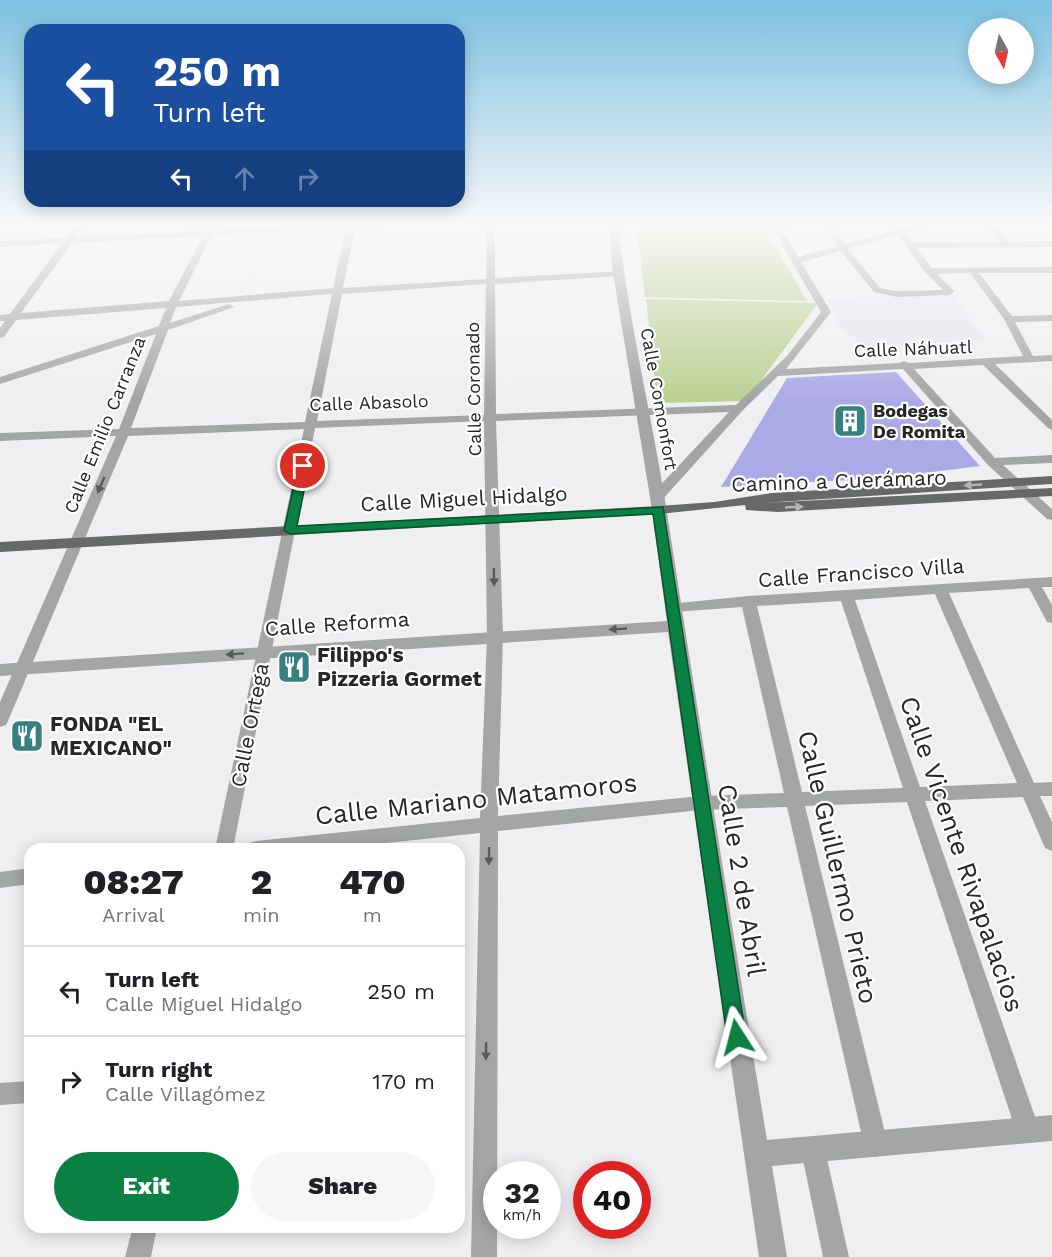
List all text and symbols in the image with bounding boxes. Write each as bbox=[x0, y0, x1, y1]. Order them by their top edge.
north arrow bbox=[968, 18, 1034, 84]
map controls bbox=[968, 18, 1034, 84]
text: 250 m bbox=[153, 47, 281, 96]
icon: left bbox=[54, 48, 132, 126]
text: Turn left bbox=[153, 97, 265, 129]
icon: left bbox=[165, 162, 198, 195]
icon: ahead bbox=[228, 162, 261, 195]
icon: right bbox=[291, 162, 324, 195]
street label: Calle Coronado bbox=[462, 322, 485, 456]
street label: Calle Comonfort bbox=[637, 326, 682, 472]
street label: Calle Emilio Carranza bbox=[59, 333, 150, 516]
street label: Calle Náhuatl bbox=[853, 336, 973, 361]
street label: Calle Abasolo bbox=[309, 390, 429, 415]
place label: Bodegas De Romita bbox=[873, 400, 966, 442]
building icon: Bodegas De Romita bbox=[832, 403, 868, 439]
pin bbox=[277, 440, 328, 491]
icon: arrive bbox=[286, 449, 319, 482]
street label: Camino a Cuerámaro bbox=[731, 464, 947, 497]
one-way arrow bbox=[96, 476, 105, 494]
one-way arrow bbox=[963, 480, 982, 489]
street label: Calle Miguel Hidalgo bbox=[360, 481, 568, 516]
one-way arrow bbox=[784, 503, 803, 512]
street label: Calle Francisco Villa bbox=[757, 553, 965, 592]
one-way arrow bbox=[489, 568, 498, 587]
street label: Calle Reforma bbox=[264, 606, 410, 641]
one-way arrow bbox=[608, 624, 627, 633]
place label: Filippo's Pizzeria Gormet bbox=[317, 642, 482, 691]
one-way arrow bbox=[225, 649, 244, 658]
restaurant icon: Filippo's Pizzeria Gormet bbox=[276, 649, 312, 685]
street label: Calle Ortega bbox=[225, 661, 274, 789]
street label: Calle Vicente Rivapalacios bbox=[894, 692, 1030, 1016]
place label: FONDA "EL MEXICANO" bbox=[50, 711, 172, 760]
restaurant icon: FONDA "EL MEXICANO" bbox=[9, 718, 45, 754]
street label: Calle Guillermo Prieto bbox=[792, 728, 884, 1006]
street label: Calle Mariano Matamoros bbox=[314, 767, 638, 831]
street label: Calle 2 de Abril bbox=[712, 782, 772, 978]
one-way arrow bbox=[484, 846, 494, 865]
text: 08:27 bbox=[83, 861, 184, 903]
text: 2 bbox=[251, 861, 272, 903]
text: 470 bbox=[339, 861, 406, 903]
text: Arrival bbox=[102, 903, 165, 927]
text: min bbox=[243, 903, 280, 927]
text: m bbox=[363, 903, 382, 927]
text: Turn left bbox=[105, 967, 199, 992]
icon: left bbox=[54, 975, 87, 1008]
text: 250 m bbox=[367, 979, 435, 1004]
text: Calle Miguel Hidalgo bbox=[105, 992, 302, 1016]
position arrow bbox=[705, 1005, 769, 1069]
one-way arrow bbox=[482, 1041, 491, 1060]
text: Turn right bbox=[105, 1057, 212, 1082]
icon: right bbox=[54, 1065, 87, 1098]
text: 170 m bbox=[372, 1069, 435, 1094]
text: Calle Villagómez bbox=[105, 1082, 266, 1106]
button: Exit bbox=[54, 1152, 239, 1221]
button: Share bbox=[251, 1152, 435, 1221]
speed limit sign: 40 bbox=[573, 1161, 651, 1239]
text: 32 bbox=[504, 1175, 540, 1210]
text: km/h bbox=[503, 1206, 541, 1224]

